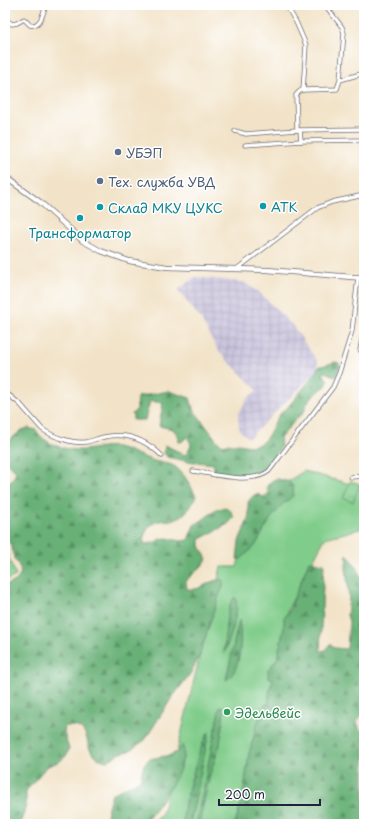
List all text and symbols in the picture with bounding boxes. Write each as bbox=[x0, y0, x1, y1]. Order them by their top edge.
place label: УБЭП bbox=[126, 143, 163, 162]
marker: УБЭП bbox=[113, 147, 123, 157]
place label: Тех. служба УВД bbox=[108, 172, 216, 191]
marker: Тех. служба УВД bbox=[95, 176, 105, 186]
place label: АТК bbox=[271, 197, 298, 216]
place label: Склад МКУ ЦУКС bbox=[108, 198, 223, 217]
marker: АТК bbox=[258, 201, 268, 211]
marker: Склад МКУ ЦУКС bbox=[95, 202, 105, 212]
marker: Трансформатор bbox=[75, 213, 85, 223]
place label: Трансформатор bbox=[28, 223, 132, 242]
place label: Эдельвейс bbox=[235, 703, 301, 722]
marker: Эдельвейс bbox=[222, 707, 232, 717]
scale bar bbox=[219, 781, 320, 807]
text: 200 m bbox=[225, 785, 265, 803]

